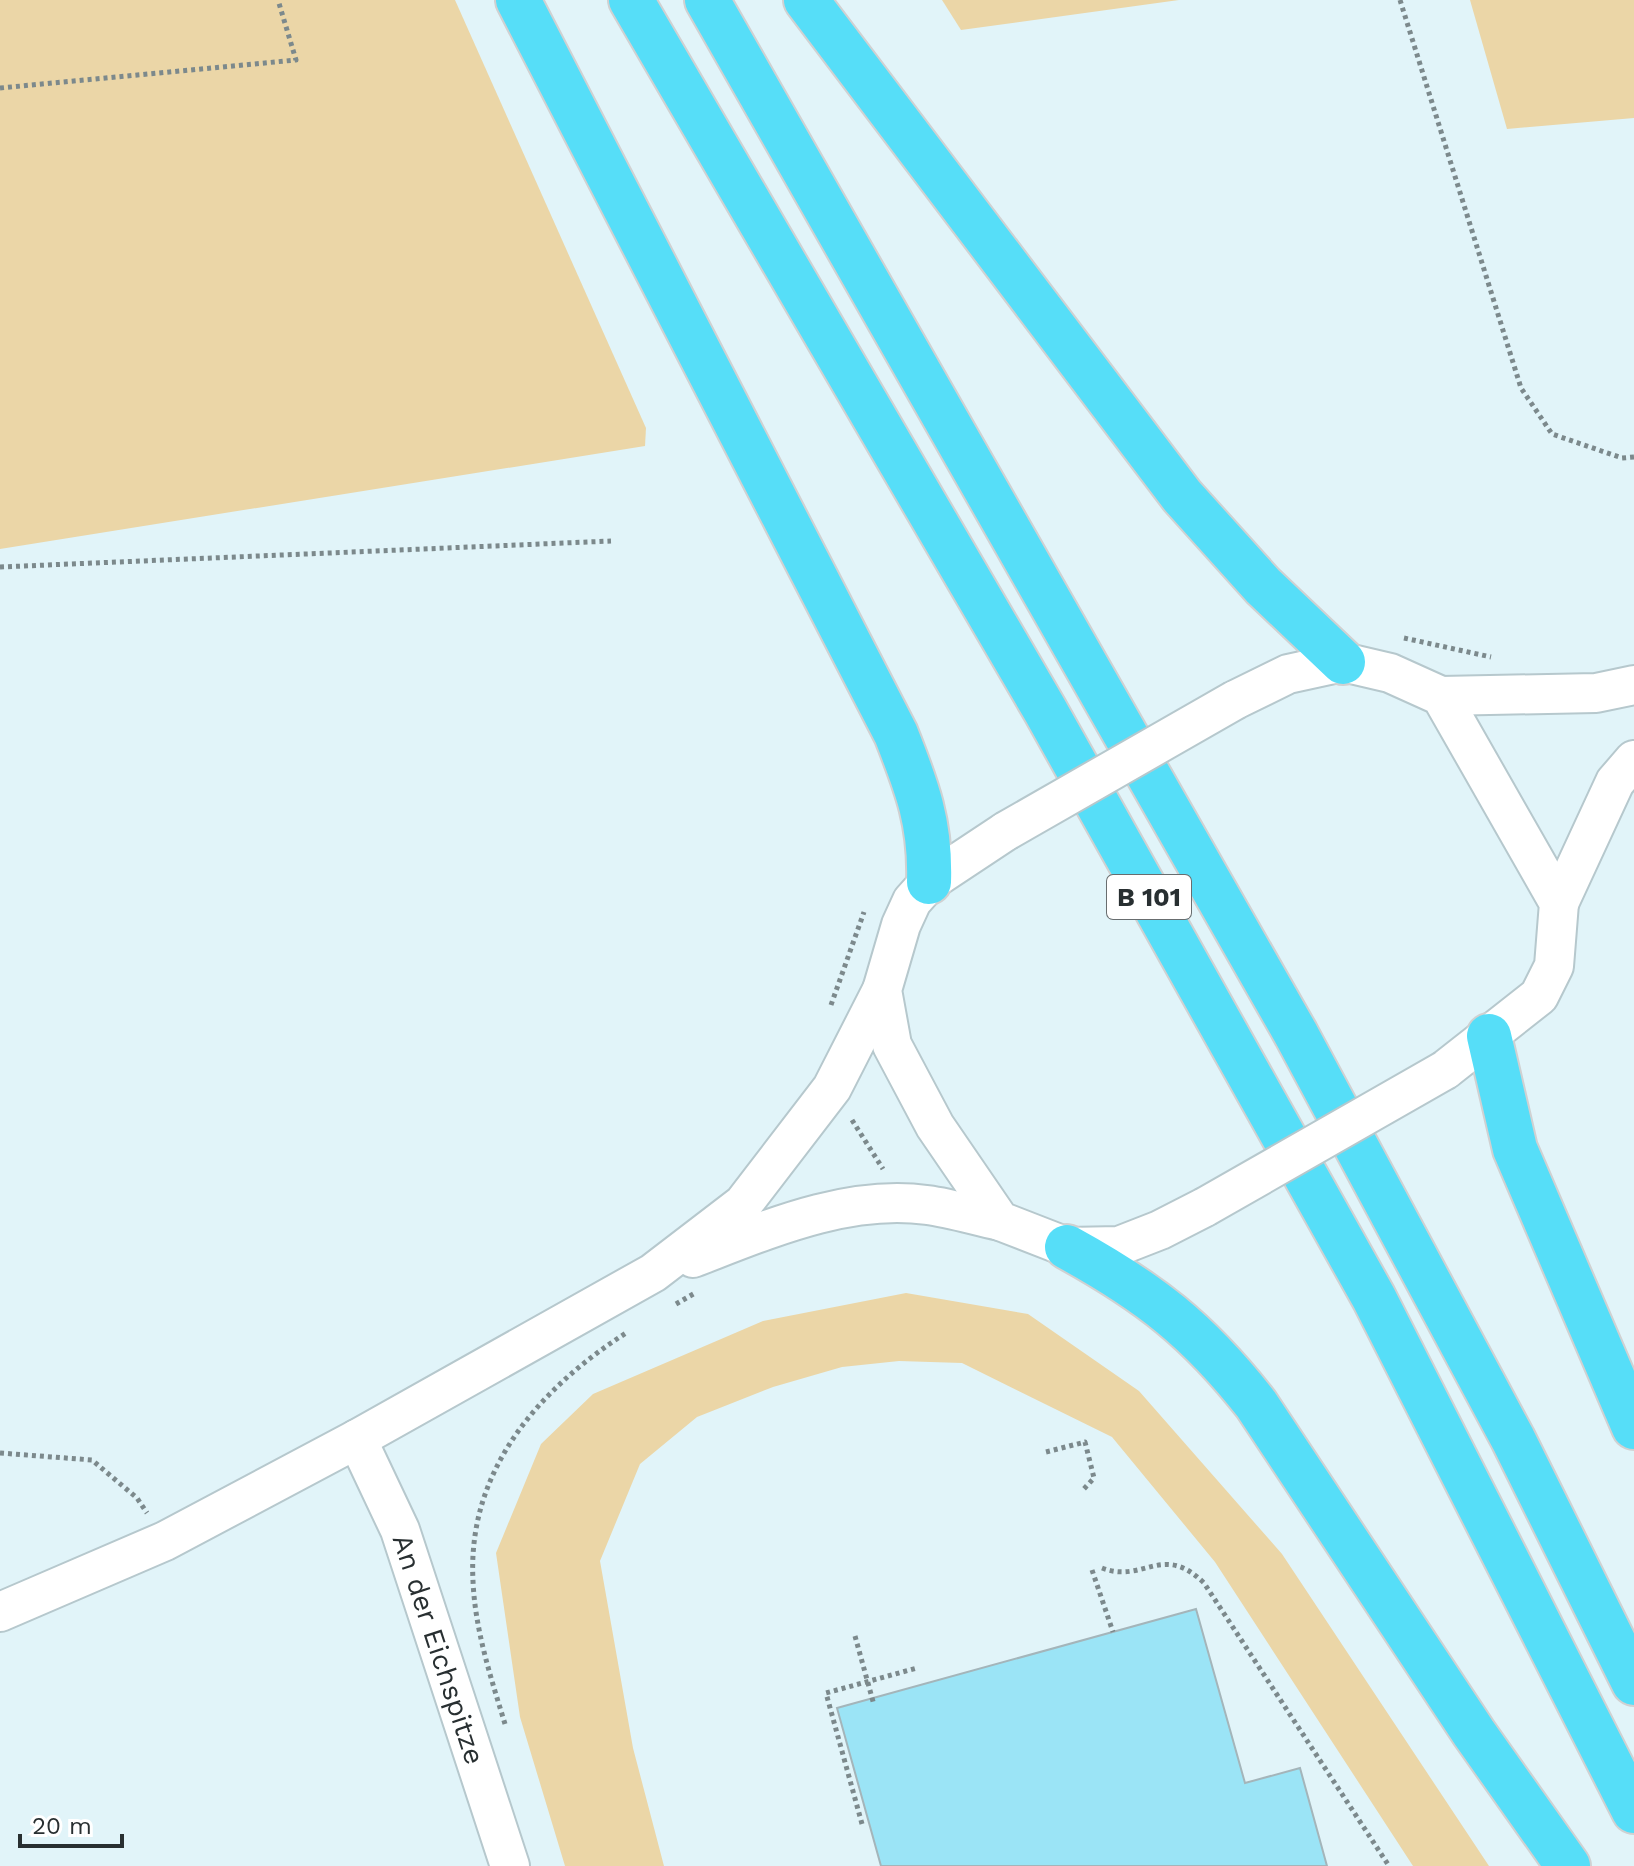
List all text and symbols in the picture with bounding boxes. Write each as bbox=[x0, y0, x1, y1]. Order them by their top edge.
road number: B 101 bbox=[1107, 875, 1191, 919]
street label: An der Eichspitze bbox=[385, 1530, 492, 1769]
scale bar bbox=[20, 1798, 122, 1848]
text: 20 m bbox=[32, 1812, 92, 1840]

